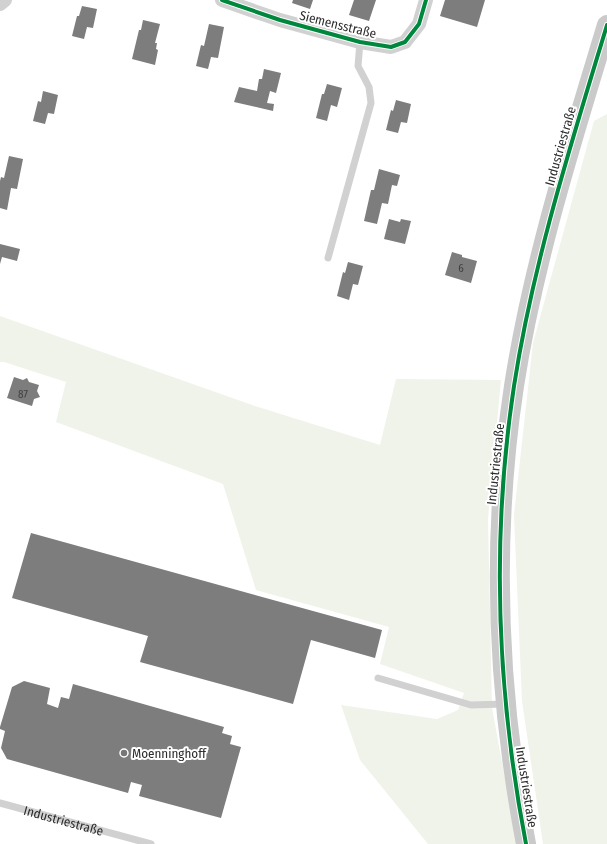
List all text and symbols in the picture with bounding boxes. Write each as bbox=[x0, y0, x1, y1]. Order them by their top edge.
street label: Siemensstraße bbox=[298, 8, 378, 41]
street label: Industriestraße bbox=[542, 105, 579, 187]
house number: 6 bbox=[458, 262, 464, 275]
house number: 87 bbox=[18, 388, 28, 401]
street label: Industriestraße bbox=[484, 423, 507, 505]
place label: Moenninghoff bbox=[132, 746, 207, 761]
street label: Industriestraße bbox=[513, 746, 540, 829]
marker: Moenninghoff bbox=[119, 748, 129, 758]
street label: Industriestraße bbox=[22, 803, 105, 839]

